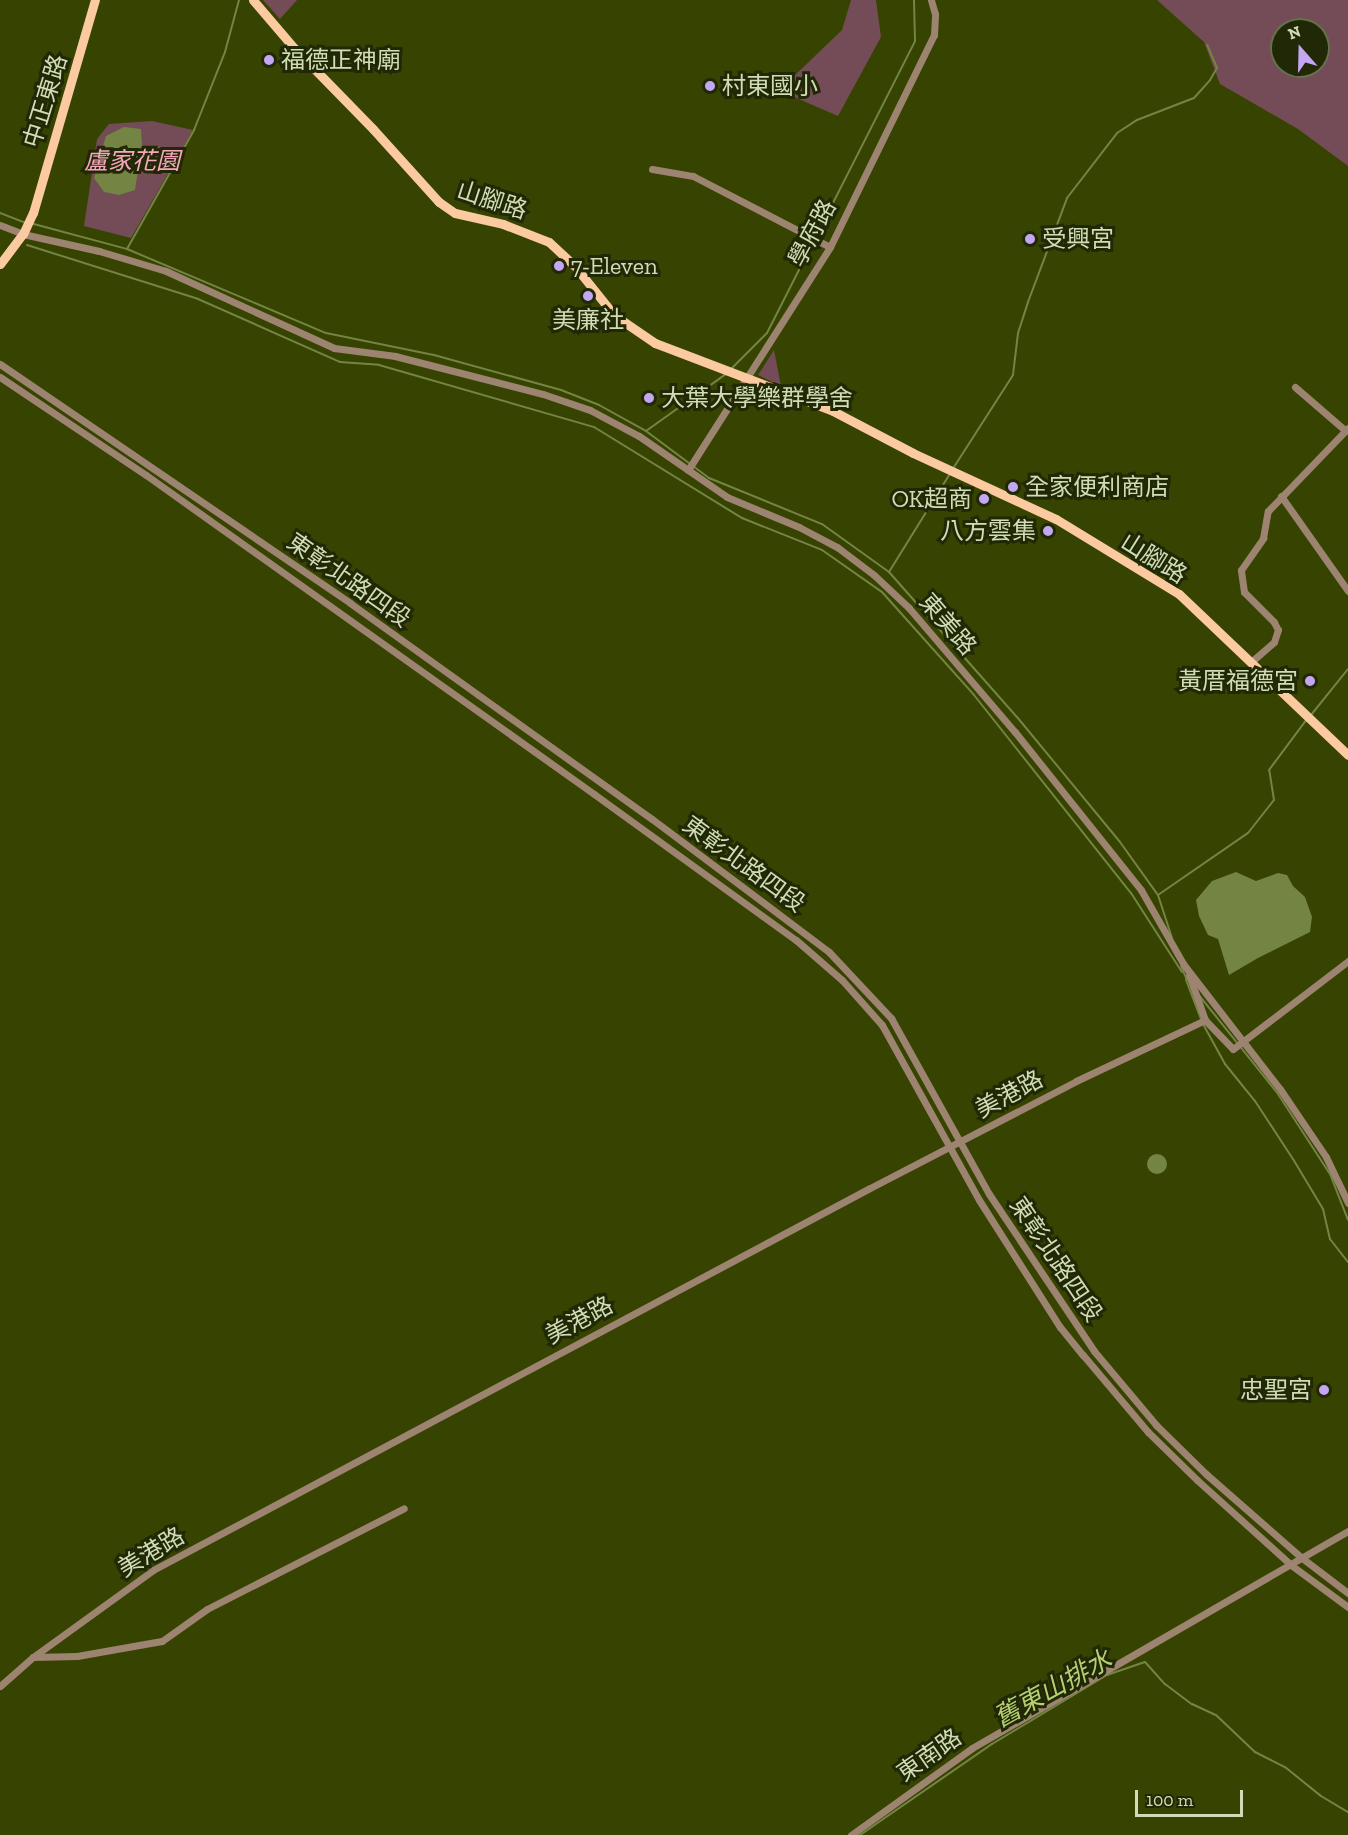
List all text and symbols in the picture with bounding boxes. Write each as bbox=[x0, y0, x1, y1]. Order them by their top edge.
north arrow bbox=[1270, 18, 1330, 78]
text: N bbox=[1285, 21, 1303, 44]
place label: 福德正神廟 bbox=[281, 46, 401, 74]
street label: 中正東路 bbox=[17, 51, 73, 151]
marker: 福德正神廟 bbox=[262, 53, 276, 67]
place label: 村東國小 bbox=[722, 72, 818, 100]
marker: 村東國小 bbox=[703, 79, 717, 93]
park label: 盧家花園 bbox=[84, 147, 180, 175]
street label: 山腳路 bbox=[453, 175, 531, 225]
street label: 學府路 bbox=[782, 194, 842, 272]
place label: 受興宮 bbox=[1042, 225, 1114, 253]
marker: 受興宮 bbox=[1023, 232, 1037, 246]
place label: 7-Eleven bbox=[571, 252, 658, 280]
marker: 7-Eleven bbox=[552, 259, 566, 273]
marker: 美廉社 bbox=[581, 289, 595, 303]
place label: 美廉社 bbox=[552, 306, 624, 334]
place label: 大葉大學樂群學舍 bbox=[661, 384, 853, 412]
marker: 大葉大學樂群學舍 bbox=[642, 391, 656, 405]
place label: 全家便利商店 bbox=[1025, 473, 1169, 501]
marker: 全家便利商店 bbox=[1006, 480, 1020, 494]
place label: OK超商 bbox=[891, 485, 972, 513]
marker: OK超商 bbox=[977, 492, 991, 506]
place label: 八方雲集 bbox=[940, 517, 1036, 545]
marker: 八方雲集 bbox=[1041, 524, 1055, 538]
street label: 東彰北路四段 bbox=[282, 527, 416, 633]
street label: 山腳路 bbox=[1116, 527, 1192, 589]
street label: 東美路 bbox=[914, 587, 982, 661]
place label: 黃厝福德宮 bbox=[1178, 667, 1298, 695]
marker: 黃厝福德宮 bbox=[1303, 674, 1317, 688]
street label: 東彰北路四段 bbox=[677, 810, 811, 918]
street label: 美港路 bbox=[970, 1064, 1048, 1124]
street label: 東彰北路四段 bbox=[1004, 1191, 1108, 1327]
street label: 美港路 bbox=[540, 1290, 618, 1350]
place label: 忠聖宮 bbox=[1240, 1376, 1312, 1404]
marker: 忠聖宮 bbox=[1317, 1383, 1331, 1397]
street label: 美港路 bbox=[113, 1521, 189, 1583]
water label: 舊東山排水 bbox=[989, 1644, 1117, 1734]
street label: 東南路 bbox=[891, 1723, 967, 1787]
scale bar bbox=[1138, 1778, 1246, 1816]
text: 100 m bbox=[1146, 1789, 1193, 1811]

